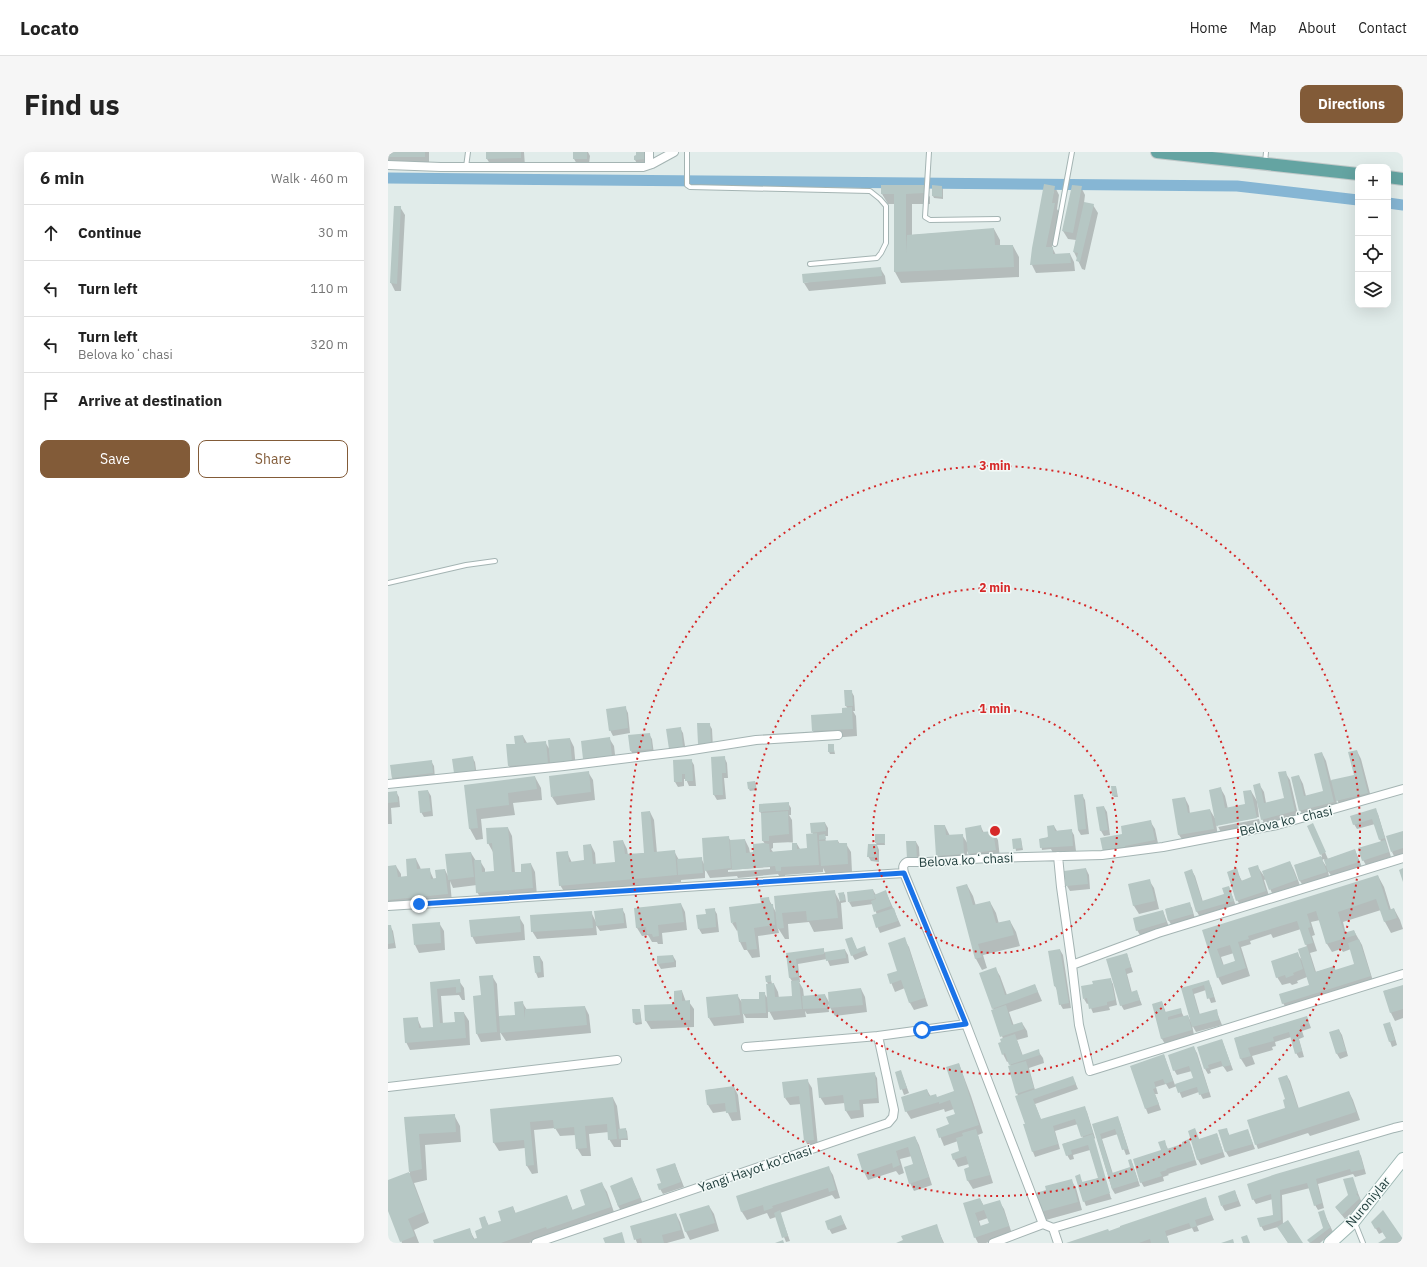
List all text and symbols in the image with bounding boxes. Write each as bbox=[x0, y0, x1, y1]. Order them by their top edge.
text: Locato bbox=[20, 16, 79, 40]
text: Home bbox=[1190, 19, 1227, 37]
text: Map bbox=[1249, 19, 1276, 37]
text: About bbox=[1298, 19, 1336, 37]
text: Contact bbox=[1358, 19, 1407, 37]
button: Directions bbox=[1300, 85, 1403, 123]
text: Find us bbox=[24, 86, 120, 123]
map controls bbox=[1355, 164, 1391, 308]
button: + bbox=[1355, 164, 1391, 200]
text: 6 min bbox=[40, 167, 84, 189]
text: Walk · 460 m bbox=[271, 170, 348, 187]
button: − bbox=[1355, 200, 1391, 236]
icon: ahead bbox=[40, 222, 62, 244]
text: Continue bbox=[78, 223, 142, 242]
text: 30 m bbox=[318, 224, 348, 241]
button: locate bbox=[1355, 236, 1391, 272]
button: layers bbox=[1355, 272, 1391, 308]
icon: left bbox=[40, 278, 62, 300]
text: Turn left bbox=[78, 279, 138, 298]
text: 110 m bbox=[310, 280, 348, 297]
text: Turn left bbox=[78, 327, 138, 346]
icon: left bbox=[40, 334, 62, 356]
text: 320 m bbox=[310, 336, 348, 353]
text: Belova koʻchasi bbox=[78, 346, 173, 363]
icon: arrive bbox=[40, 390, 62, 412]
text: Arrive at destination bbox=[78, 391, 222, 410]
button: Save bbox=[40, 440, 190, 478]
button: Share bbox=[198, 440, 348, 478]
text: 3 min bbox=[979, 458, 1011, 473]
text: 2 min bbox=[979, 580, 1011, 595]
text: 1 min bbox=[979, 701, 1011, 716]
street label: Belova koʻchasi bbox=[1238, 802, 1334, 840]
centre of rings bbox=[988, 824, 1002, 838]
street label: Belova koʻchasi bbox=[918, 849, 1014, 871]
route end bbox=[410, 895, 428, 913]
route start bbox=[913, 1021, 931, 1039]
street label: Yangi Hayot ko'chasi bbox=[696, 1142, 814, 1196]
street label: Nuroniylar bbox=[1342, 1173, 1394, 1231]

